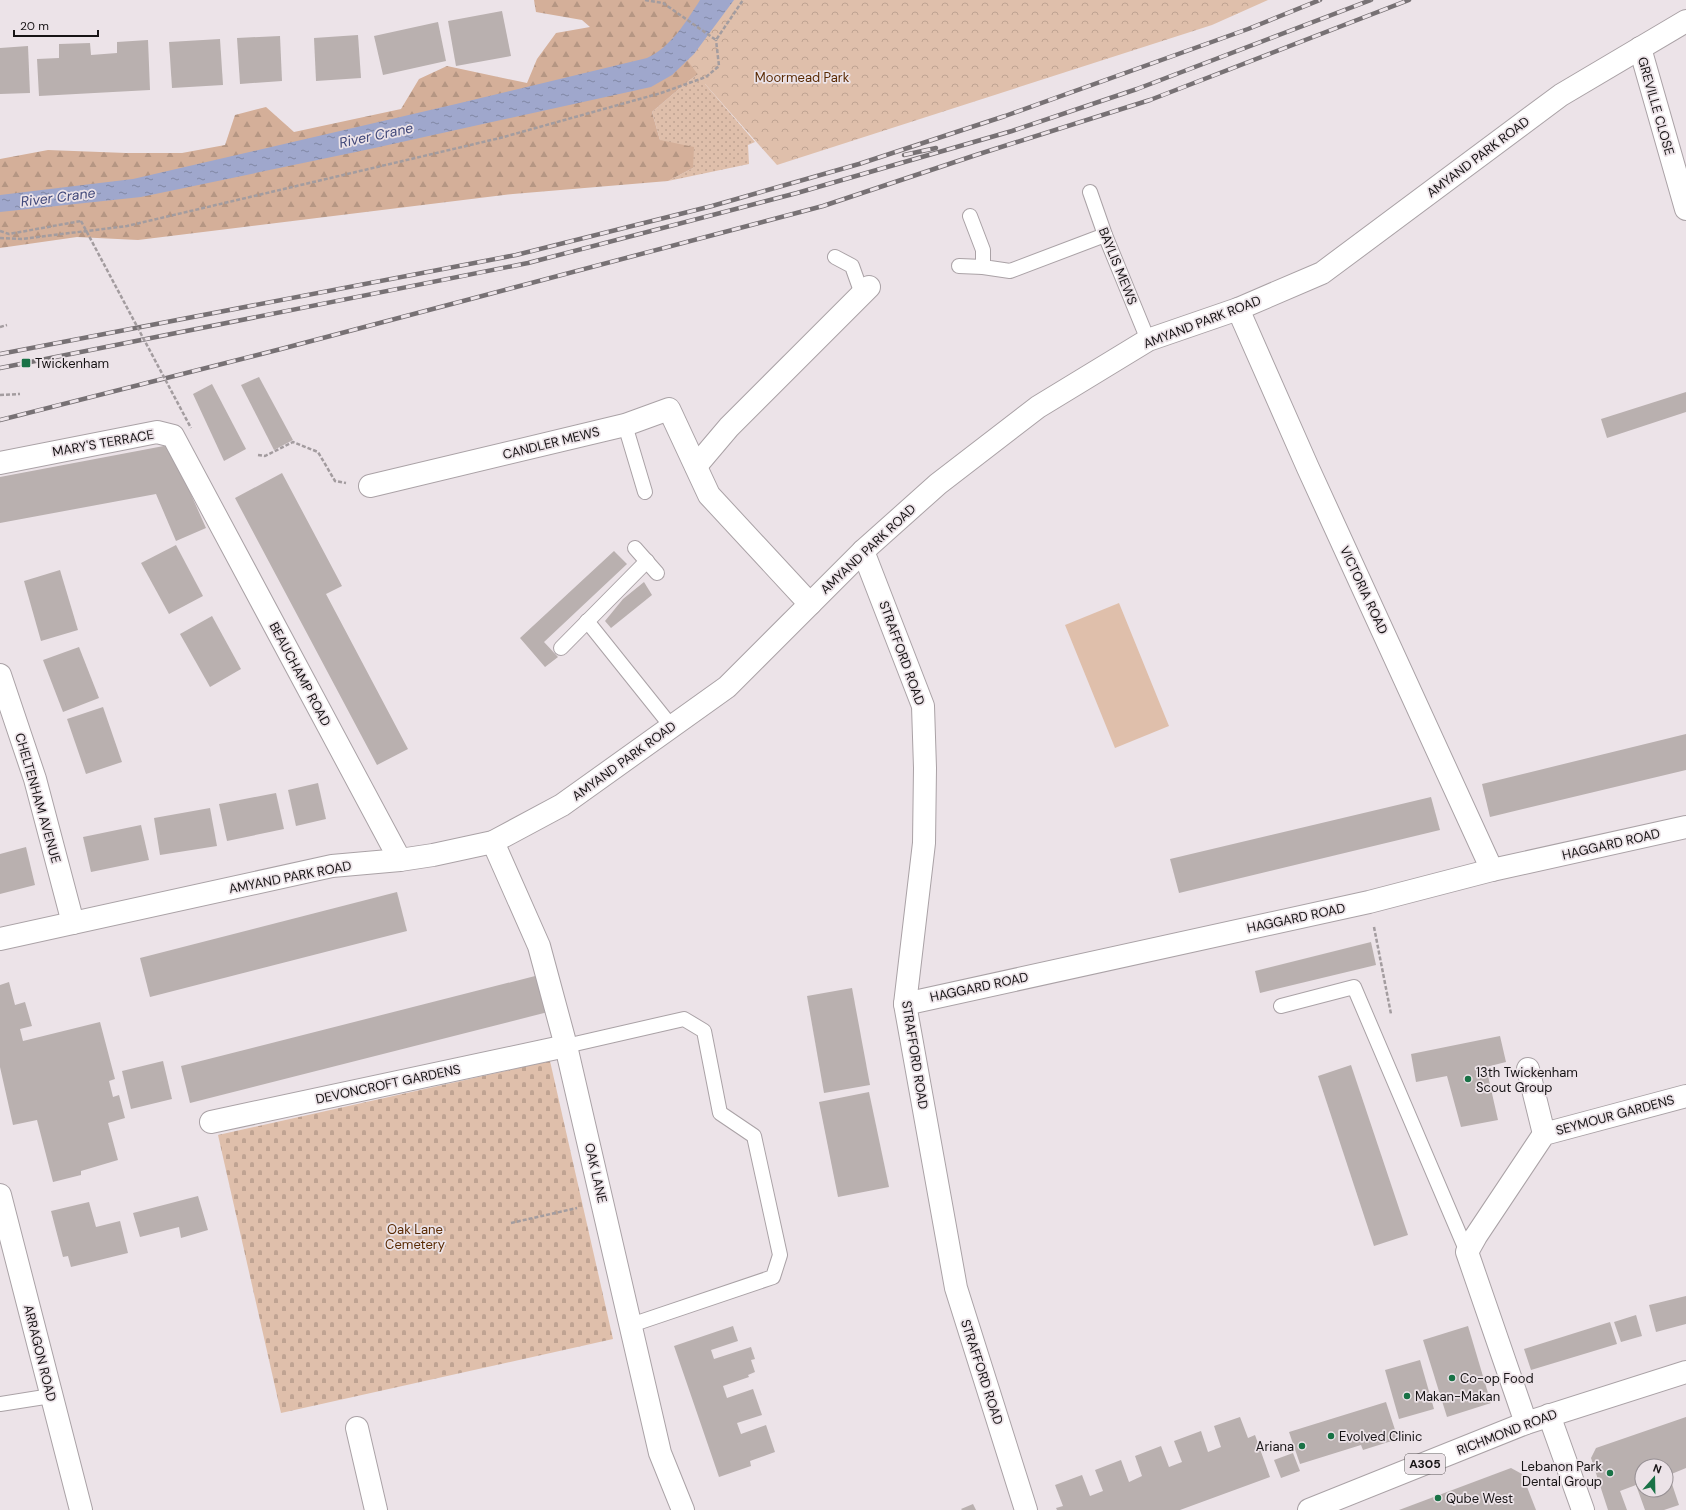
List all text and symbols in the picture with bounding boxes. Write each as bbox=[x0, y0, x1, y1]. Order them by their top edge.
scale bar bbox=[14, 12, 98, 38]
text: 20 m bbox=[20, 18, 49, 34]
street label: GREVILLE CLOSE bbox=[1634, 55, 1678, 157]
park label: Moormead Park bbox=[755, 69, 850, 86]
street label: AMYAND PARK ROAD bbox=[1423, 113, 1533, 201]
water label: River Crane bbox=[337, 118, 415, 152]
water label: River Crane bbox=[20, 183, 96, 211]
street label: BAYLIS MEWS bbox=[1095, 225, 1141, 307]
street label: AMYAND PARK ROAD bbox=[1141, 292, 1263, 352]
place label: Twickenham bbox=[35, 355, 109, 372]
marker: Twickenham bbox=[20, 357, 32, 369]
street label: CANDLER MEWS bbox=[501, 423, 601, 463]
street label: MARY'S TERRACE bbox=[51, 426, 155, 460]
street label: AMYAND PARK ROAD bbox=[817, 500, 919, 598]
street label: VICTORIA ROAD bbox=[1336, 543, 1392, 637]
street label: STRAFFORD ROAD bbox=[875, 599, 929, 708]
street label: BEAUCHAMP ROAD bbox=[265, 619, 335, 729]
street label: AMYAND PARK ROAD bbox=[569, 717, 679, 805]
street label: CHELTENHAM AVENUE bbox=[11, 731, 65, 865]
street label: HAGGARD ROAD bbox=[1560, 824, 1662, 864]
street label: AMYAND PARK ROAD bbox=[227, 857, 353, 897]
street label: HAGGARD ROAD bbox=[1245, 899, 1347, 937]
street label: HAGGARD ROAD bbox=[928, 968, 1030, 1006]
street label: STRAFFORD ROAD bbox=[898, 999, 932, 1111]
street label: DEVONCROFT GARDENS bbox=[314, 1060, 462, 1108]
place label: 13th Twickenham Scout Group bbox=[1476, 1064, 1578, 1096]
marker: 13th Twickenham Scout Group bbox=[1463, 1074, 1473, 1084]
street label: SEYMOUR GARDENS bbox=[1554, 1091, 1676, 1139]
street label: OAK LANE bbox=[581, 1141, 611, 1205]
park label: Oak Lane Cemetery bbox=[385, 1221, 445, 1253]
street label: ARRAGON ROAD bbox=[20, 1303, 60, 1403]
street label: STRAFFORD ROAD bbox=[957, 1317, 1007, 1427]
place label: Co-op Food bbox=[1460, 1370, 1534, 1387]
marker: Co-op Food bbox=[1447, 1373, 1457, 1383]
place label: Makan-Makan bbox=[1415, 1388, 1500, 1405]
marker: Makan-Makan bbox=[1402, 1391, 1412, 1401]
street label: RICHMOND ROAD bbox=[1454, 1405, 1560, 1459]
place label: Evolved Clinic bbox=[1339, 1428, 1422, 1445]
marker: Evolved Clinic bbox=[1326, 1431, 1336, 1441]
place label: Ariana bbox=[1256, 1438, 1294, 1455]
marker: Ariana bbox=[1297, 1441, 1307, 1451]
road number: A305 bbox=[1405, 1454, 1445, 1474]
place label: Lebanon Park Dental Group bbox=[1521, 1458, 1602, 1490]
north arrow bbox=[1634, 1458, 1674, 1498]
text: N bbox=[1651, 1461, 1664, 1477]
marker: Lebanon Park Dental Group bbox=[1605, 1468, 1615, 1478]
place label: Qube West bbox=[1446, 1490, 1513, 1507]
marker: Qube West bbox=[1433, 1493, 1443, 1503]

